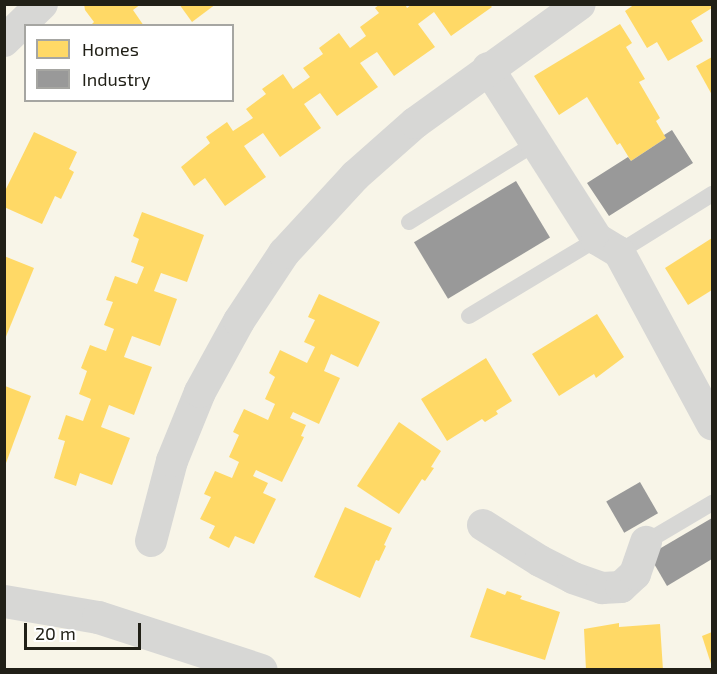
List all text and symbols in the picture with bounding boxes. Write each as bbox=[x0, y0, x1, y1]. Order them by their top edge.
legend bbox=[24, 24, 234, 102]
text: Homes bbox=[82, 38, 139, 60]
text: Industry bbox=[82, 68, 151, 90]
scale bar bbox=[27, 611, 144, 649]
text: 20 m bbox=[35, 622, 76, 644]

